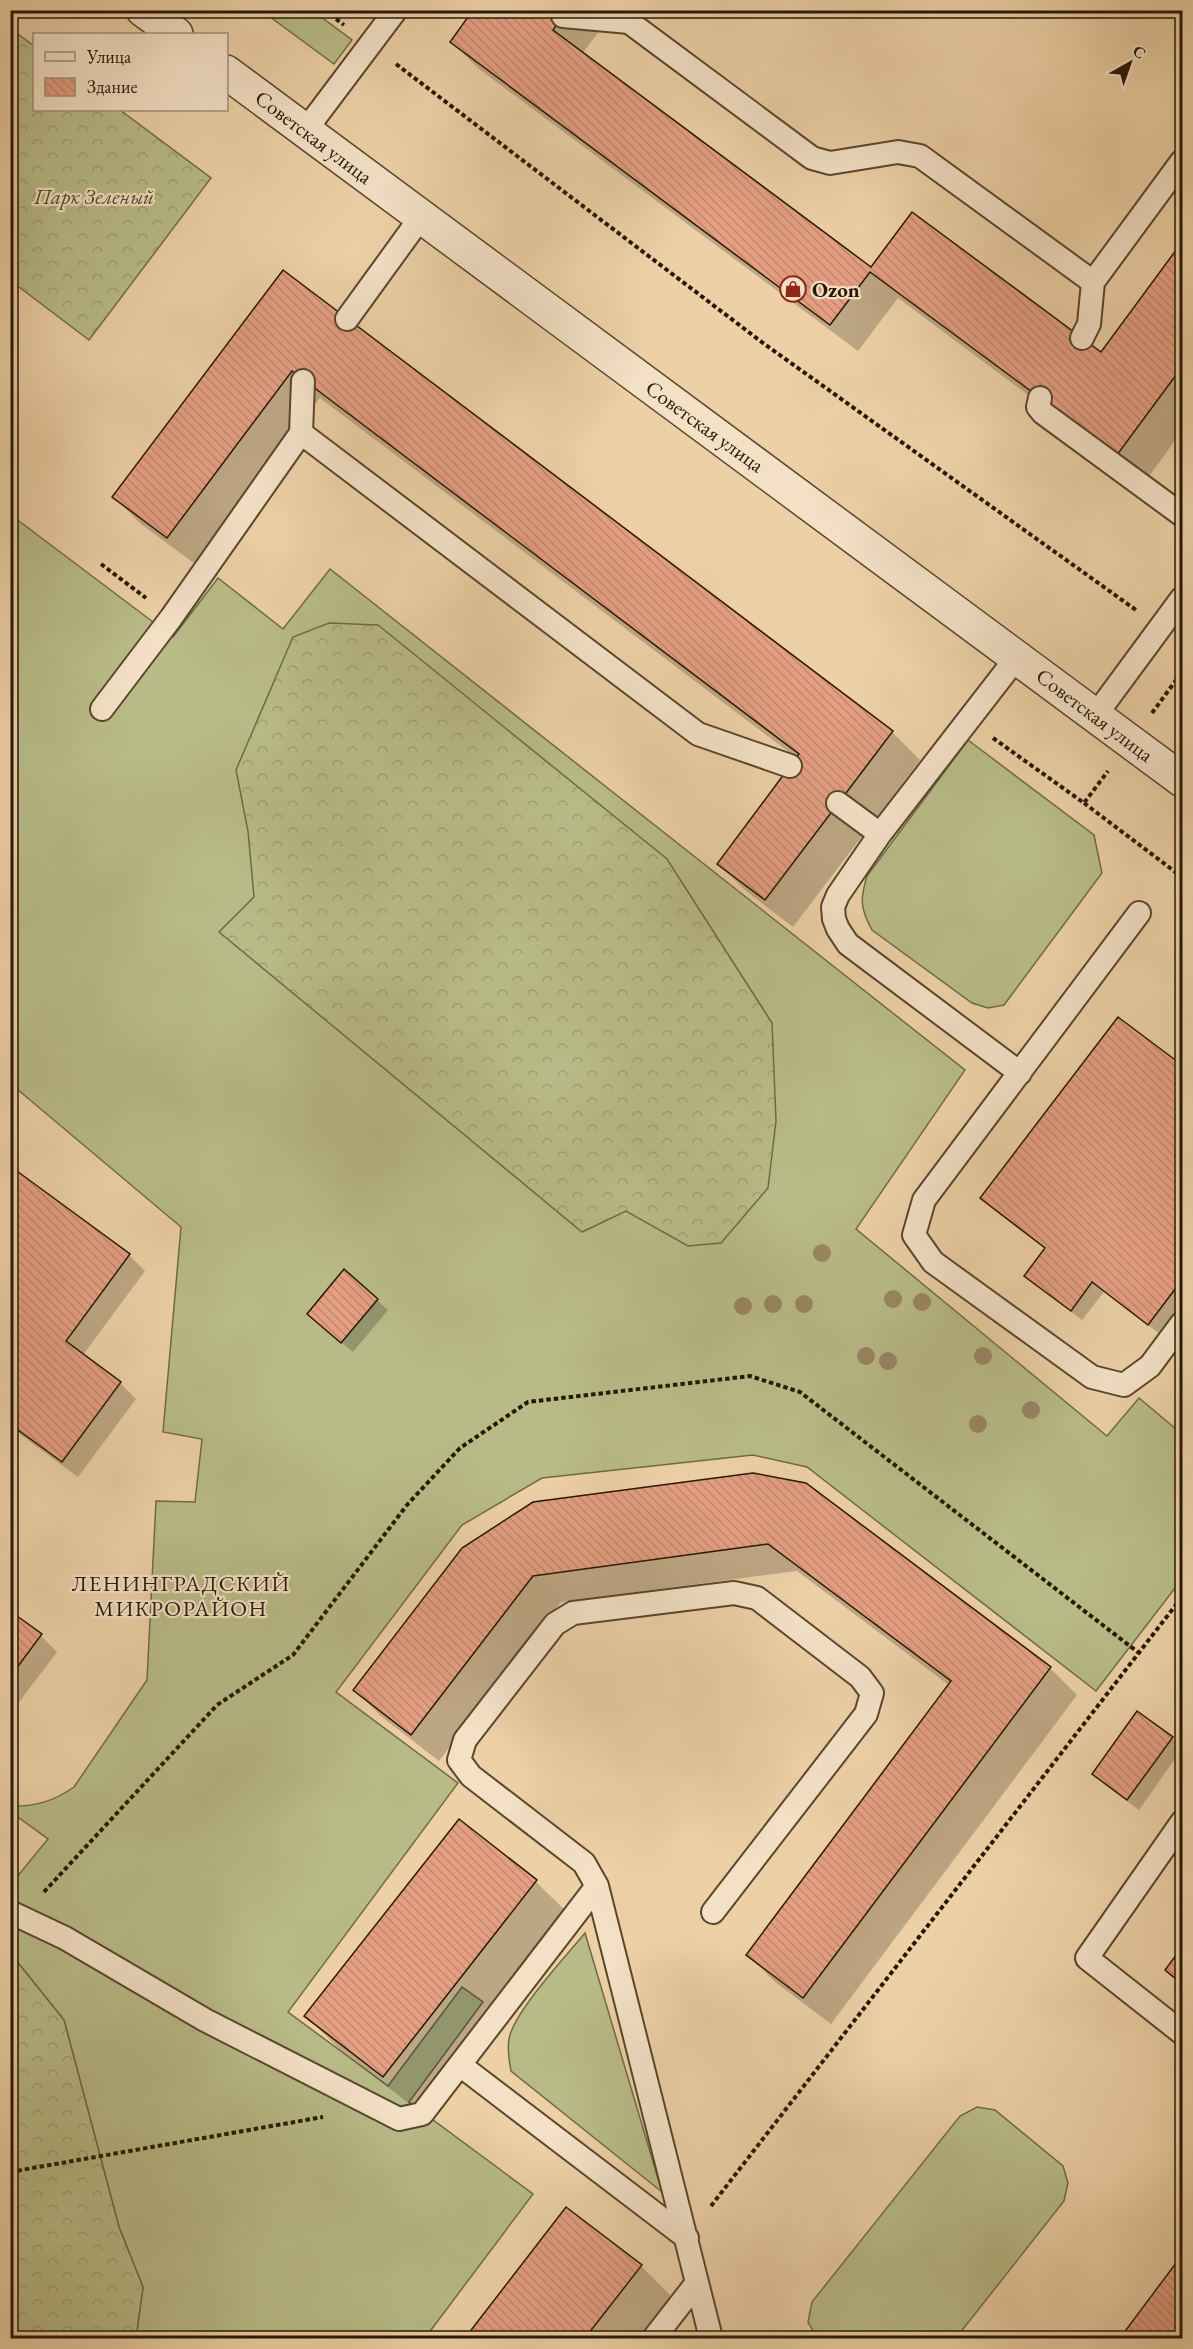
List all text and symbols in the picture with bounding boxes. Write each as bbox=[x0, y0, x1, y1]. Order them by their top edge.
legend bbox=[33, 33, 228, 111]
north arrow bbox=[1100, 33, 1160, 93]
text: С bbox=[1128, 40, 1150, 64]
text: Улица bbox=[86, 45, 132, 68]
text: Здание bbox=[87, 75, 137, 98]
street label: Советская улица bbox=[250, 84, 379, 190]
park label: Парк Зеленый bbox=[33, 183, 154, 210]
shop icon: Ozon bbox=[778, 274, 808, 304]
place label: Ozon bbox=[812, 276, 860, 303]
street label: Советская улица bbox=[640, 374, 770, 478]
street label: Советская улица bbox=[1031, 662, 1160, 768]
district label: ЛЕНИНГРАДСКИЙ МИКРОРАЙОН bbox=[72, 1569, 290, 1623]

